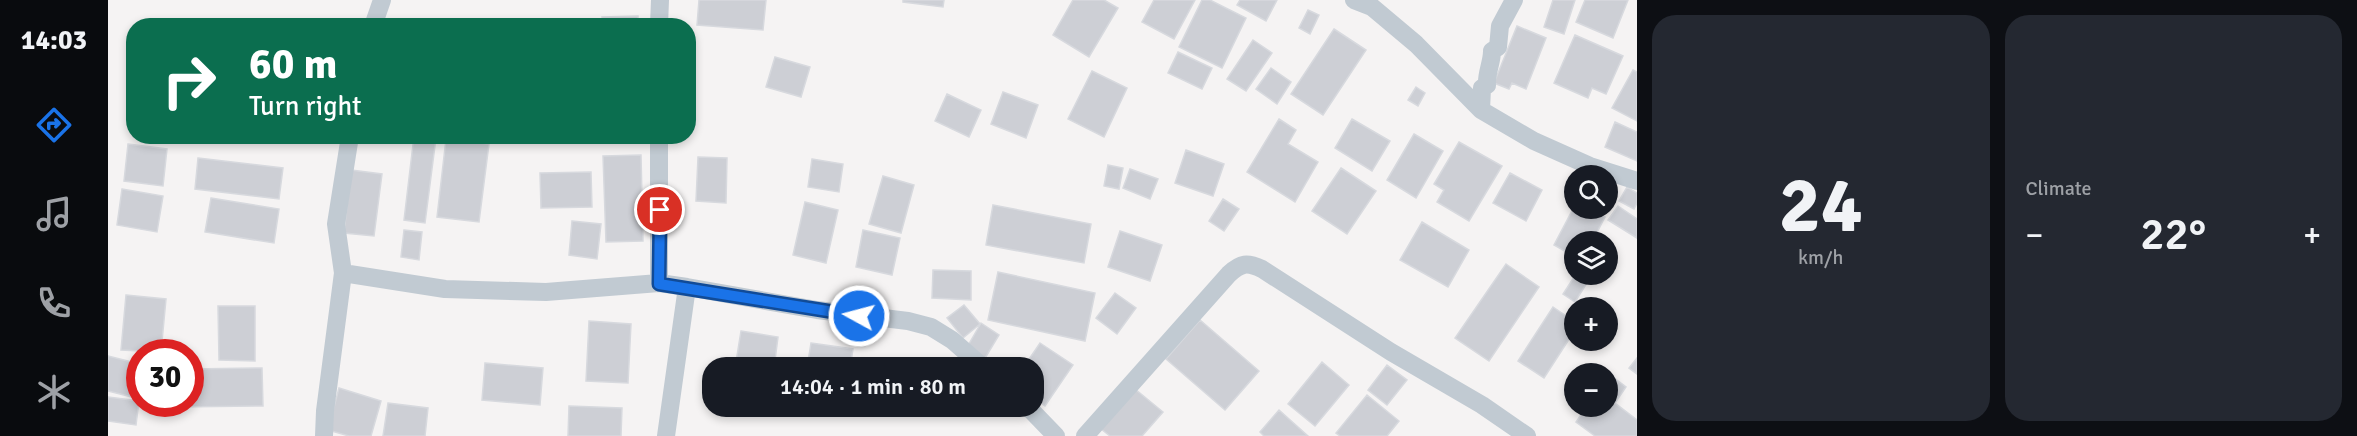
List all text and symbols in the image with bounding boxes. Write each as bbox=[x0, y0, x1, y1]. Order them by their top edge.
text: 14:03 bbox=[21, 24, 87, 57]
text: 60 m bbox=[249, 39, 338, 90]
icon: right bbox=[150, 42, 228, 120]
text: Turn right bbox=[249, 90, 362, 123]
icon: directions bbox=[33, 104, 75, 146]
text: 24 bbox=[1779, 158, 1863, 254]
map controls bbox=[1564, 165, 1618, 417]
button: search bbox=[1564, 165, 1618, 219]
text: Climate bbox=[2026, 176, 2091, 201]
pin bbox=[634, 184, 685, 235]
icon: music bbox=[33, 193, 75, 235]
icon: arrive bbox=[643, 193, 676, 226]
text: 22° bbox=[2140, 207, 2206, 262]
text: − bbox=[2026, 215, 2043, 256]
text: + bbox=[2303, 215, 2321, 256]
button: layers bbox=[1564, 231, 1618, 285]
text: km/h bbox=[1798, 245, 1843, 270]
icon: phone bbox=[33, 282, 75, 324]
position arrow bbox=[827, 284, 891, 348]
button: + bbox=[1564, 297, 1618, 351]
speed limit sign: 30 bbox=[126, 339, 204, 417]
button: − bbox=[1564, 363, 1618, 417]
icon: climate bbox=[33, 371, 75, 413]
text: 14:04 · 1 min · 80 m bbox=[780, 373, 966, 400]

